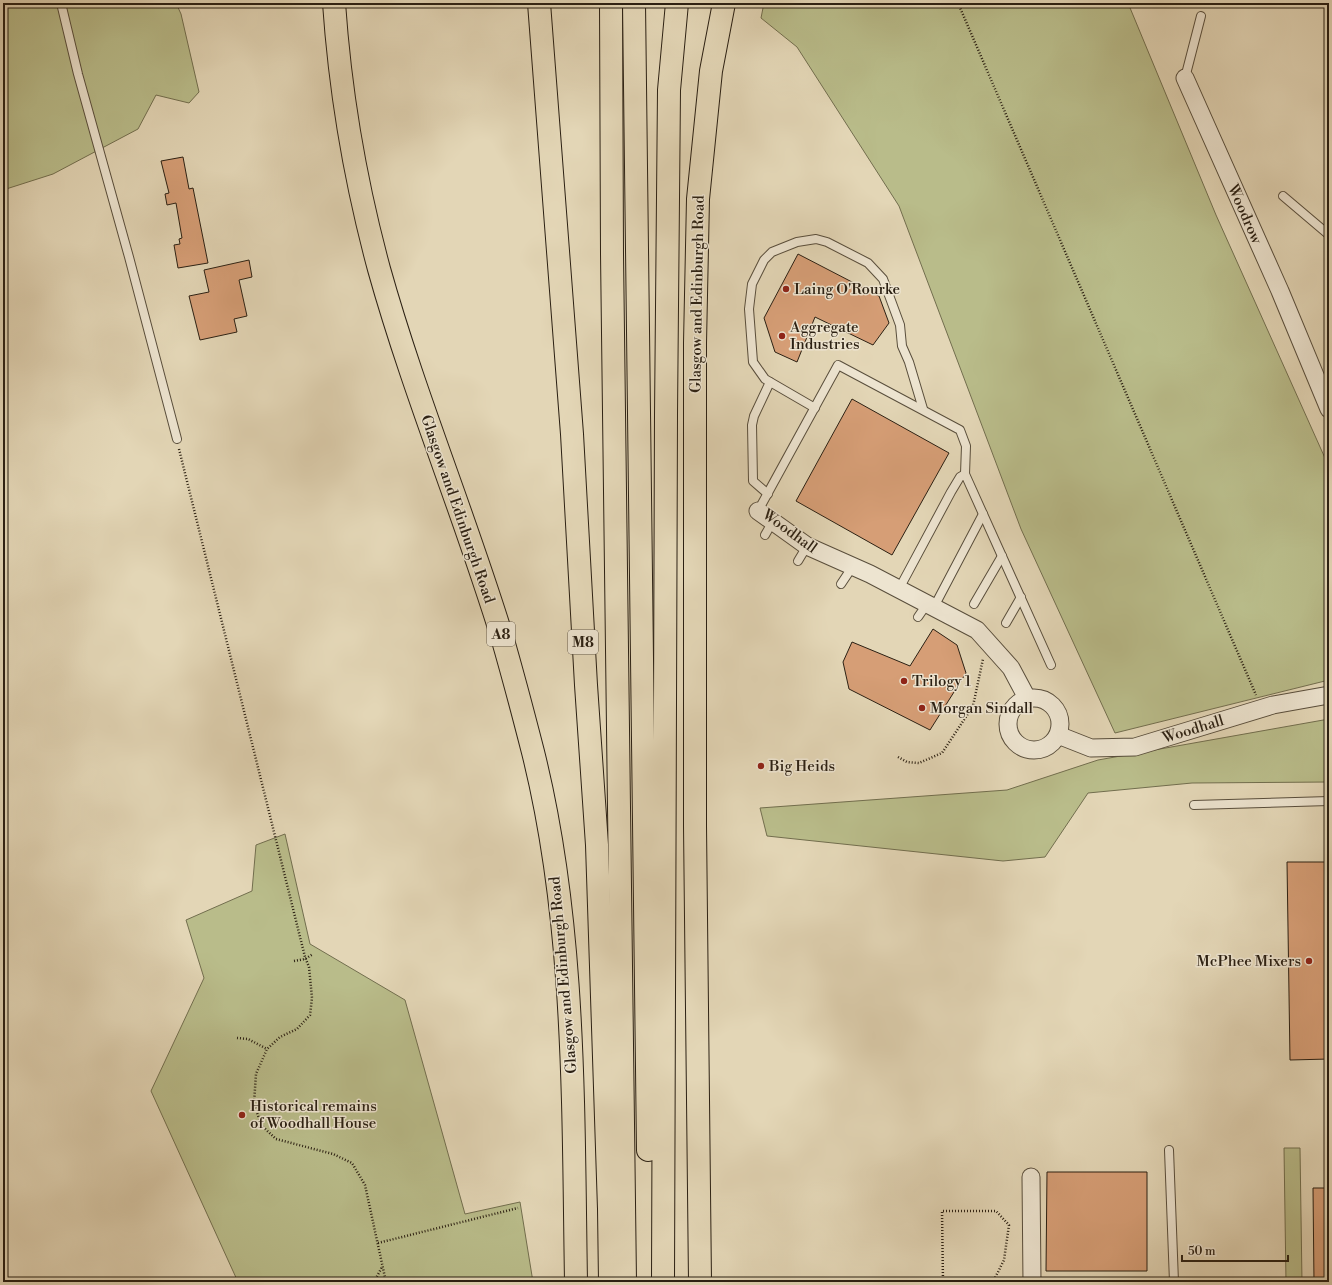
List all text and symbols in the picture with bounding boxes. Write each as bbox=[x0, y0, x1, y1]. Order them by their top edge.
street label: Woodrow bbox=[1223, 181, 1266, 247]
street label: Glasgow and Edinburgh Road bbox=[686, 194, 709, 393]
place label: Laing O'Rourke bbox=[794, 280, 900, 299]
marker: Laing O'Rourke bbox=[781, 284, 791, 294]
place label: Aggregate Industries bbox=[789, 318, 860, 354]
marker: Aggregate Industries bbox=[777, 331, 787, 341]
street label: Glasgow and Edinburgh Road bbox=[416, 412, 499, 606]
street label: Woodhall bbox=[758, 505, 821, 558]
road number: A8 bbox=[487, 622, 515, 646]
road number: M8 bbox=[568, 630, 598, 654]
place label: Trilogy 1 bbox=[912, 672, 972, 691]
marker: Trilogy 1 bbox=[899, 676, 909, 686]
place label: Morgan Sindall bbox=[930, 699, 1033, 718]
marker: Morgan Sindall bbox=[917, 703, 927, 713]
street label: Woodhall bbox=[1159, 711, 1227, 748]
place label: Big Heids bbox=[768, 757, 835, 776]
marker: Big Heids bbox=[756, 761, 766, 771]
street label: Glasgow and Edinburgh Road bbox=[545, 875, 582, 1074]
place label: McPhee Mixers bbox=[1197, 952, 1301, 971]
marker: McPhee Mixers bbox=[1304, 956, 1314, 966]
place label: Historical remains of Woodhall House bbox=[250, 1097, 377, 1133]
marker: Historical remains of Woodhall House bbox=[237, 1110, 247, 1120]
scale bar bbox=[1182, 1237, 1288, 1263]
text: 50 m bbox=[1188, 1244, 1216, 1259]

